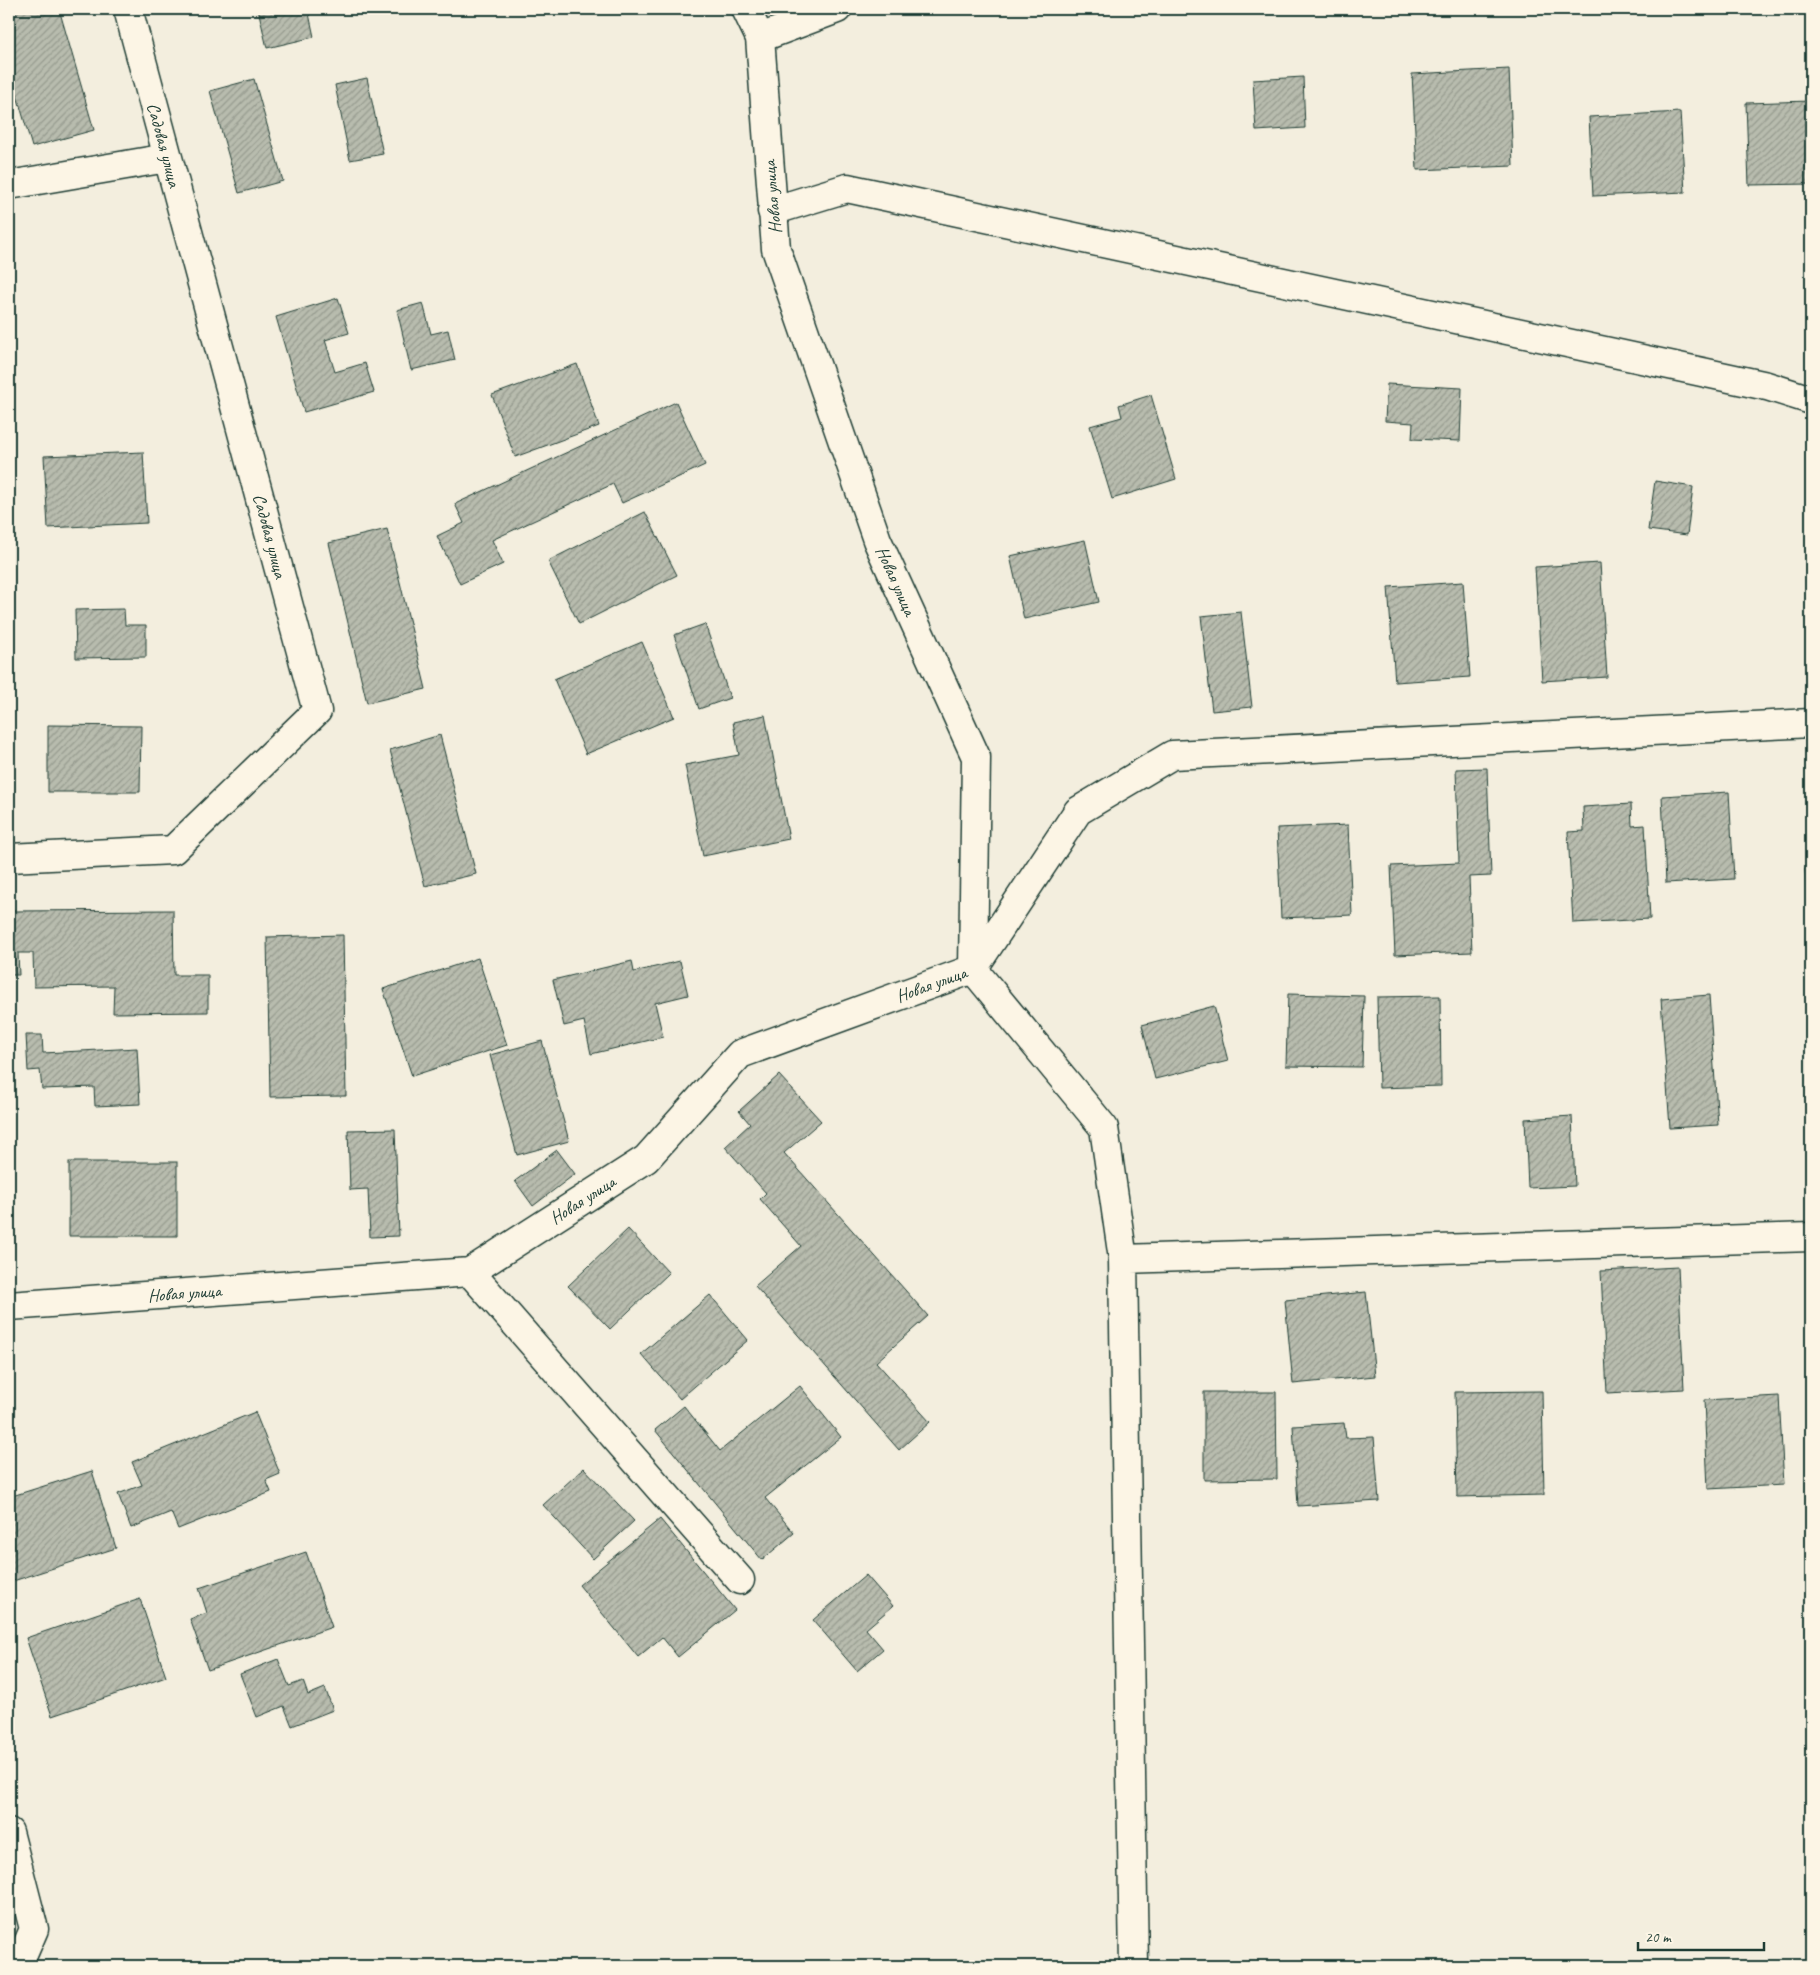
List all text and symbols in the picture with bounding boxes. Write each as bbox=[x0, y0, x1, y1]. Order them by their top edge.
street label: Садовая улица bbox=[142, 100, 186, 191]
street label: Новая улица bbox=[758, 158, 786, 235]
street label: Садовая улица bbox=[248, 491, 292, 582]
street label: Новая улица bbox=[871, 543, 922, 621]
street label: Новая улица bbox=[893, 961, 971, 1007]
street label: Новая улица bbox=[546, 1170, 621, 1229]
street label: Новая улица bbox=[147, 1279, 224, 1307]
scale bar bbox=[1638, 1920, 1764, 1952]
text: 20 m bbox=[1645, 1928, 1672, 1947]

